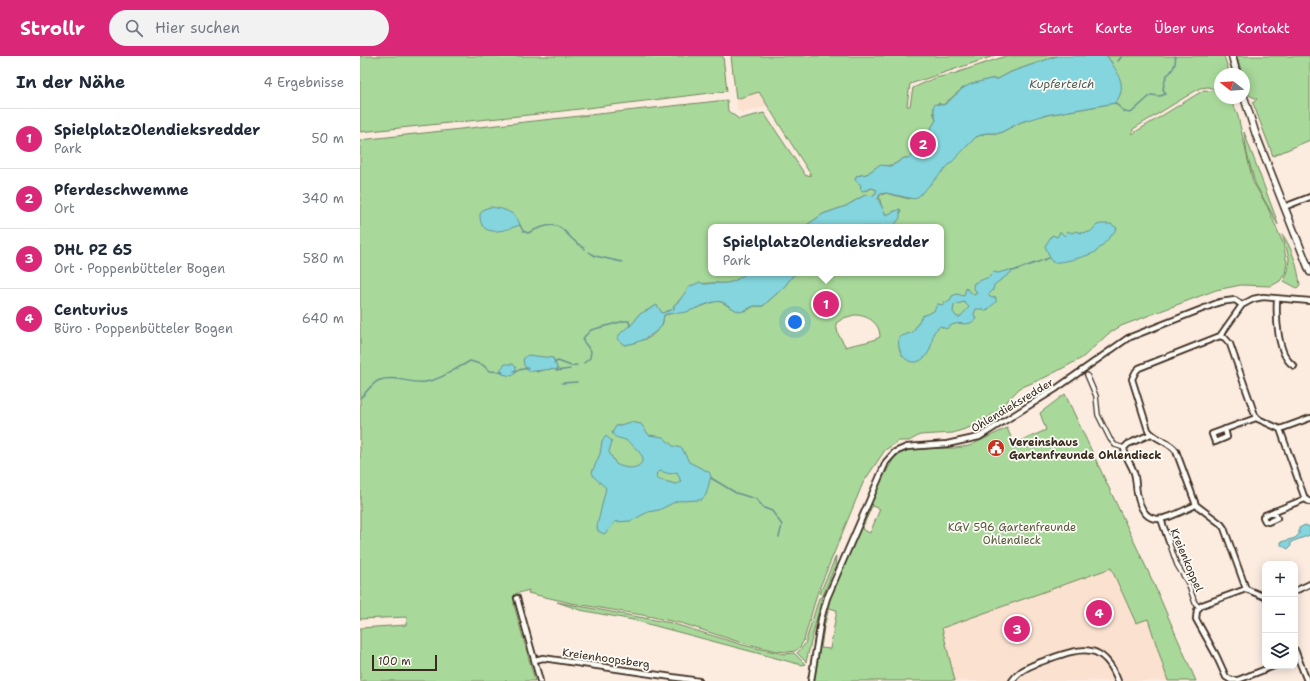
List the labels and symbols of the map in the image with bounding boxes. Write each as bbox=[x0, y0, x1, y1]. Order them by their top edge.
north arrow bbox=[1214, 68, 1250, 104]
water label: Kupferteich bbox=[1029, 76, 1095, 92]
pin: 2 bbox=[910, 129, 936, 159]
pin: 1 bbox=[813, 289, 839, 319]
your location bbox=[785, 312, 805, 332]
street label: Ohlendieksredder bbox=[968, 375, 1056, 436]
place label: Vereinshaus Gartenfreunde Ohlendieck bbox=[1009, 435, 1161, 463]
public building icon: Vereinshaus Gartenfreunde Ohlendieck bbox=[986, 438, 1006, 458]
park label: KGV 596 Gartenfreunde Ohlendieck bbox=[948, 520, 1076, 548]
street label: Kreienkoppel bbox=[1166, 526, 1207, 595]
pin: 4 bbox=[1086, 598, 1112, 628]
pin: 3 bbox=[1004, 614, 1030, 644]
street label: Kreienhoopsberg bbox=[561, 645, 651, 672]
scale bar bbox=[372, 653, 437, 672]

